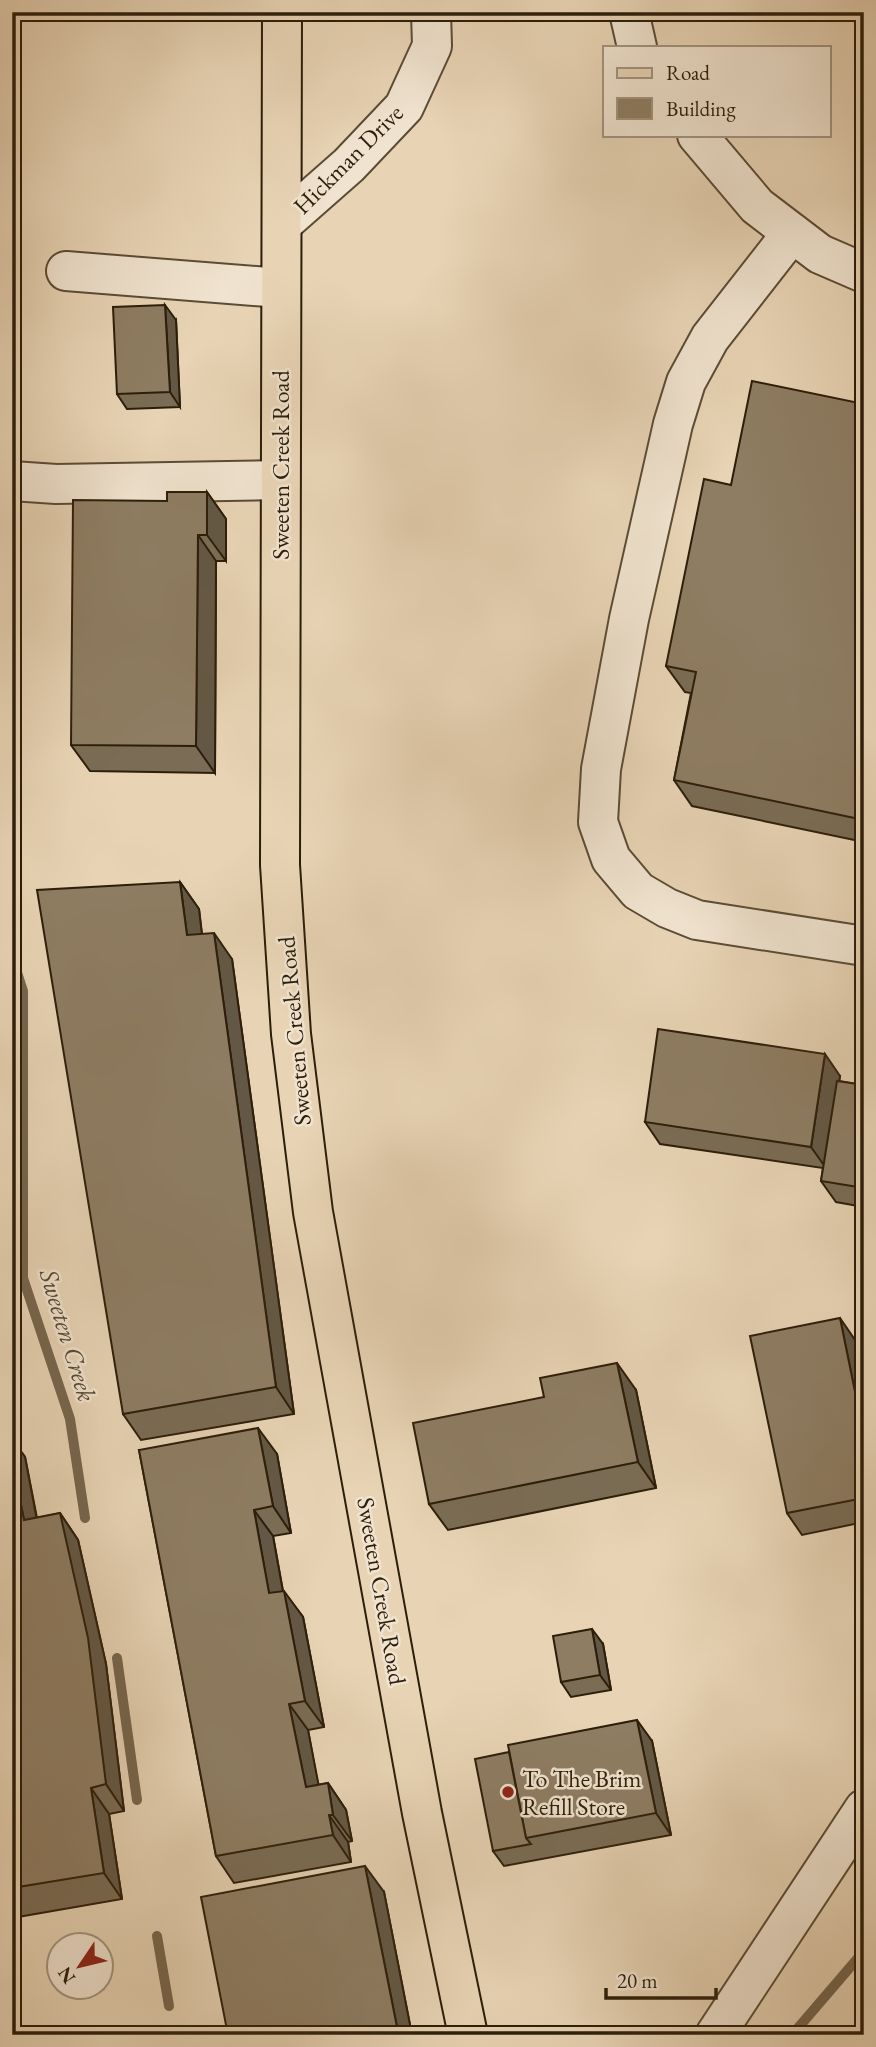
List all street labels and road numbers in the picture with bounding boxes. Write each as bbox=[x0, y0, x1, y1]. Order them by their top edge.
street label: Hickman Drive bbox=[286, 97, 410, 221]
street label: Sweeten Creek Road bbox=[265, 369, 296, 560]
street label: Sweeten Creek Road bbox=[270, 934, 318, 1127]
street label: Sweeten Creek Road bbox=[350, 1495, 414, 1688]

